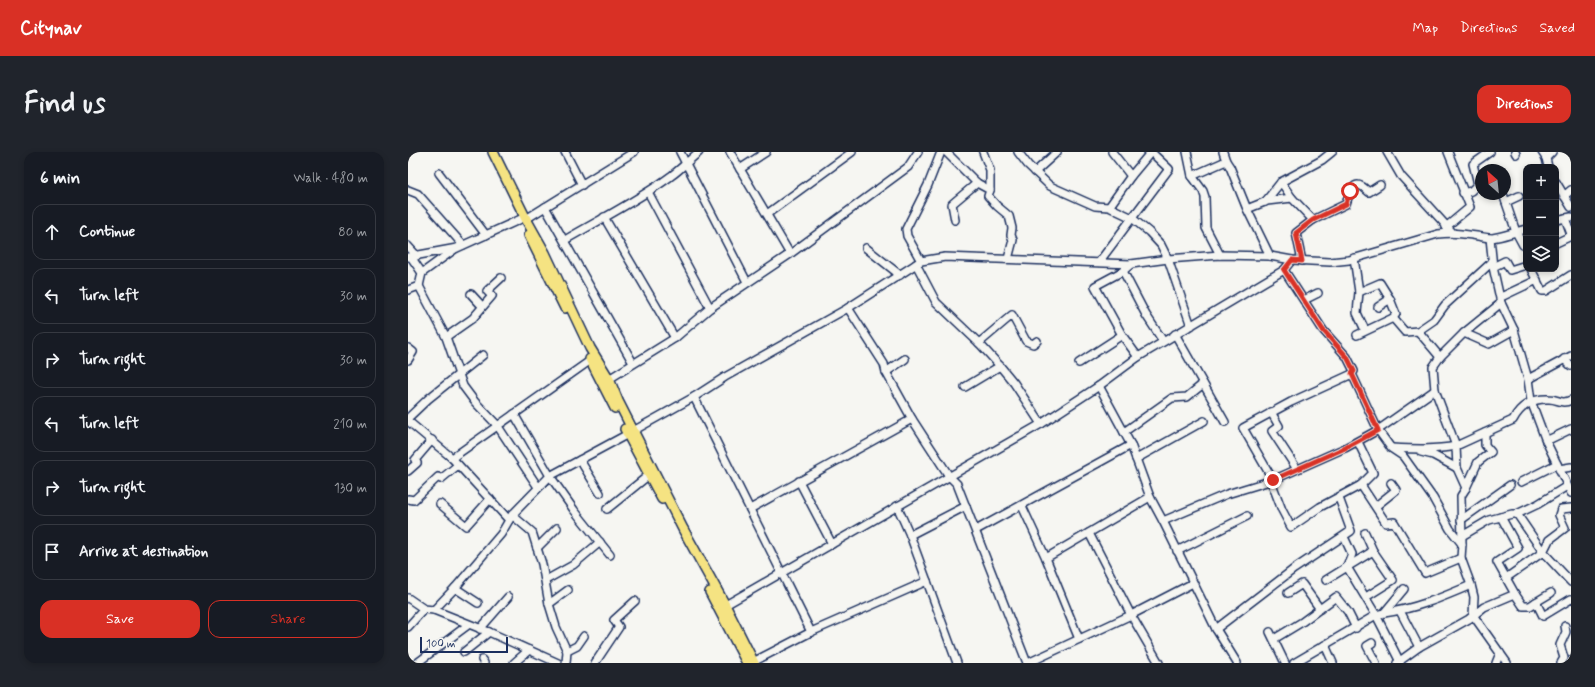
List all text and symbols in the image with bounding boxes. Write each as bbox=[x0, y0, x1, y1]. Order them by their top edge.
text: Citynav bbox=[20, 16, 82, 41]
text: Map bbox=[1412, 19, 1438, 37]
text: Directions bbox=[1460, 19, 1518, 37]
text: Saved bbox=[1540, 19, 1575, 37]
button: Directions bbox=[1477, 85, 1571, 123]
text: Find us bbox=[24, 86, 105, 123]
north arrow bbox=[1475, 164, 1511, 200]
map controls bbox=[1523, 164, 1559, 272]
button: + bbox=[1523, 164, 1559, 200]
text: 6 min bbox=[40, 167, 80, 189]
text: Walk · 480 m bbox=[294, 170, 368, 187]
route start bbox=[1341, 182, 1359, 200]
button: − bbox=[1523, 200, 1559, 236]
icon: ahead bbox=[41, 221, 63, 243]
text: Continue bbox=[79, 222, 135, 242]
text: 80 m bbox=[338, 224, 367, 241]
button: layers bbox=[1523, 236, 1559, 272]
icon: left bbox=[41, 285, 63, 307]
text: Turn left bbox=[79, 286, 139, 306]
text: 30 m bbox=[340, 288, 367, 305]
icon: right bbox=[41, 349, 63, 371]
text: Turn right bbox=[79, 350, 146, 370]
text: 30 m bbox=[340, 352, 367, 369]
icon: left bbox=[41, 413, 63, 435]
text: Turn left bbox=[79, 414, 139, 434]
text: 210 m bbox=[333, 416, 367, 433]
route end bbox=[1264, 471, 1282, 489]
icon: right bbox=[41, 477, 63, 499]
text: Turn right bbox=[79, 478, 146, 498]
text: 130 m bbox=[334, 480, 367, 497]
icon: arrive bbox=[41, 541, 63, 563]
text: Arrive at destination bbox=[79, 542, 208, 562]
button: Save bbox=[40, 600, 200, 638]
button: Share bbox=[208, 600, 368, 638]
scale bar bbox=[420, 635, 508, 654]
text: 100 m bbox=[426, 637, 456, 651]

